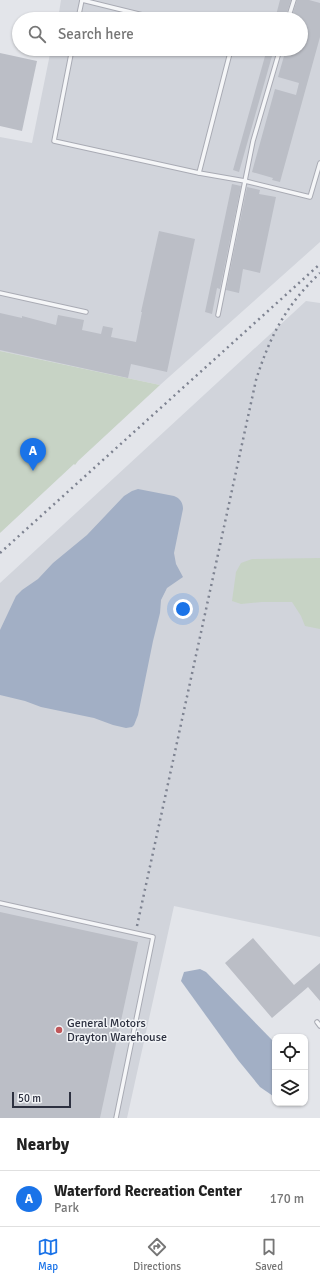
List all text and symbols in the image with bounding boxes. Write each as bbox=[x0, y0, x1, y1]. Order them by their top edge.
search box bbox=[12, 12, 308, 56]
icon: search bbox=[26, 23, 48, 45]
text: Search here bbox=[58, 25, 134, 43]
pin: A bbox=[20, 438, 46, 471]
your location bbox=[173, 599, 193, 619]
place label: General Motors Drayton Warehouse bbox=[67, 1016, 167, 1045]
marker: General Motors Drayton Warehouse bbox=[54, 1025, 64, 1035]
map controls bbox=[272, 1034, 308, 1106]
button: locate bbox=[272, 1034, 308, 1070]
button: layers bbox=[272, 1070, 308, 1106]
scale bar bbox=[12, 1090, 71, 1109]
text: 50 m bbox=[18, 1092, 41, 1105]
text: Nearby bbox=[16, 1134, 69, 1155]
text: Waterford Recreation Center bbox=[54, 1182, 242, 1200]
text: A bbox=[25, 1191, 33, 1207]
text: 170 m bbox=[270, 1191, 304, 1207]
text: Park bbox=[54, 1200, 79, 1216]
tab: Map bbox=[37, 1236, 59, 1273]
tab: Directions bbox=[133, 1236, 181, 1273]
tab: Saved bbox=[255, 1236, 283, 1273]

